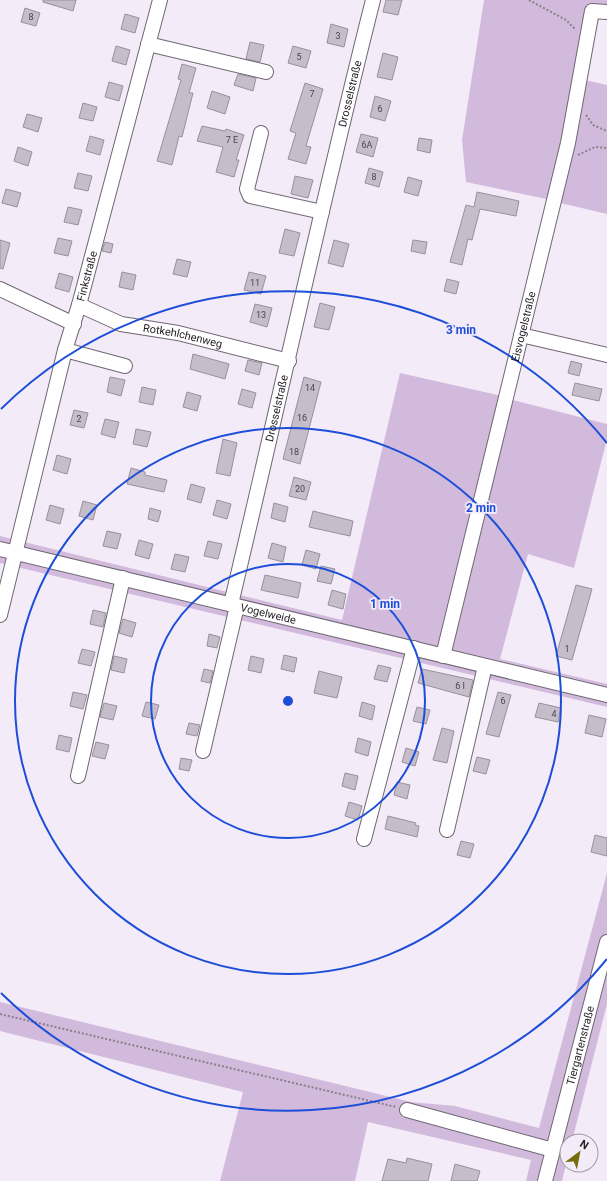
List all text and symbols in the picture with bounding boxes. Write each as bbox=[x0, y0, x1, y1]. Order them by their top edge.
house number: 8 bbox=[28, 12, 34, 22]
house number: 3 bbox=[335, 31, 341, 41]
house number: 5 bbox=[296, 52, 302, 62]
street label: Drosselstraße bbox=[335, 59, 364, 128]
house number: 7 bbox=[309, 89, 315, 99]
house number: 6 bbox=[377, 104, 383, 114]
house number: 7 E bbox=[226, 135, 238, 145]
house number: 6A bbox=[362, 140, 373, 150]
house number: 8 bbox=[371, 172, 377, 182]
street label: Finkstraße bbox=[74, 249, 100, 303]
house number: 11 bbox=[250, 278, 260, 288]
street label: Eisvogelstraße bbox=[508, 290, 538, 363]
house number: 13 bbox=[256, 310, 266, 320]
street label: Rotkehlchenweg bbox=[142, 321, 224, 350]
text: 3 min bbox=[446, 323, 476, 337]
street label: Drosselstraße bbox=[263, 373, 291, 443]
house number: 14 bbox=[305, 383, 315, 393]
house number: 16 bbox=[297, 413, 307, 423]
house number: 2 bbox=[76, 414, 82, 424]
house number: 18 bbox=[289, 447, 299, 457]
house number: 20 bbox=[295, 484, 305, 494]
text: 2 min bbox=[466, 501, 496, 515]
text: 1 min bbox=[370, 597, 400, 611]
street label: Vogelweide bbox=[239, 601, 298, 627]
house number: 1 bbox=[564, 644, 570, 654]
house number: 6 I bbox=[455, 681, 465, 691]
centre of rings bbox=[281, 694, 295, 708]
house number: 6 bbox=[500, 696, 506, 706]
house number: 4 bbox=[551, 709, 557, 719]
street label: Tiergartenstraße bbox=[564, 1004, 597, 1087]
north arrow bbox=[559, 1133, 599, 1173]
text: N bbox=[577, 1137, 591, 1153]

